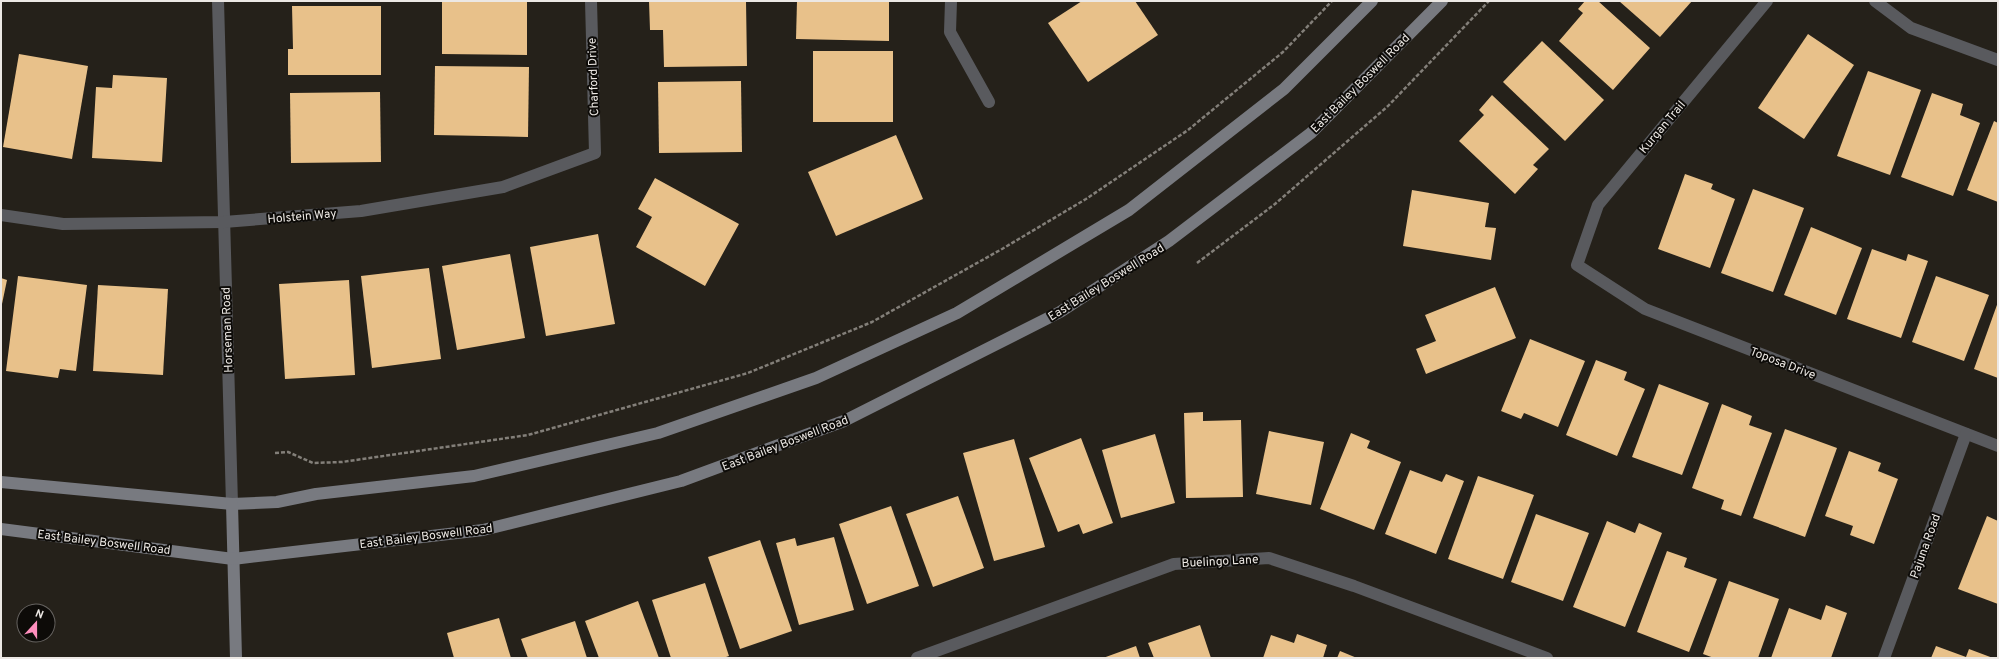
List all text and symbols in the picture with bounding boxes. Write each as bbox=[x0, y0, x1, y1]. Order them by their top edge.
street label: East Bailey Boswell Road bbox=[1308, 31, 1414, 137]
street label: Charford Drive bbox=[585, 37, 603, 116]
street label: Kurgan Trail bbox=[1636, 98, 1690, 157]
street label: Holstein Way bbox=[267, 206, 337, 228]
street label: East Bailey Boswell Road bbox=[1045, 241, 1168, 325]
street label: Horseman Road bbox=[219, 287, 237, 373]
street label: Toposa Drive bbox=[1747, 344, 1818, 384]
street label: East Bailey Boswell Road bbox=[720, 412, 851, 475]
street label: Pajuna Road bbox=[1907, 512, 1945, 581]
street label: East Bailey Boswell Road bbox=[359, 521, 494, 553]
street label: East Bailey Boswell Road bbox=[36, 527, 171, 559]
street label: Buelingo Lane bbox=[1181, 552, 1259, 572]
north arrow bbox=[16, 603, 56, 643]
text: N bbox=[33, 607, 45, 623]

